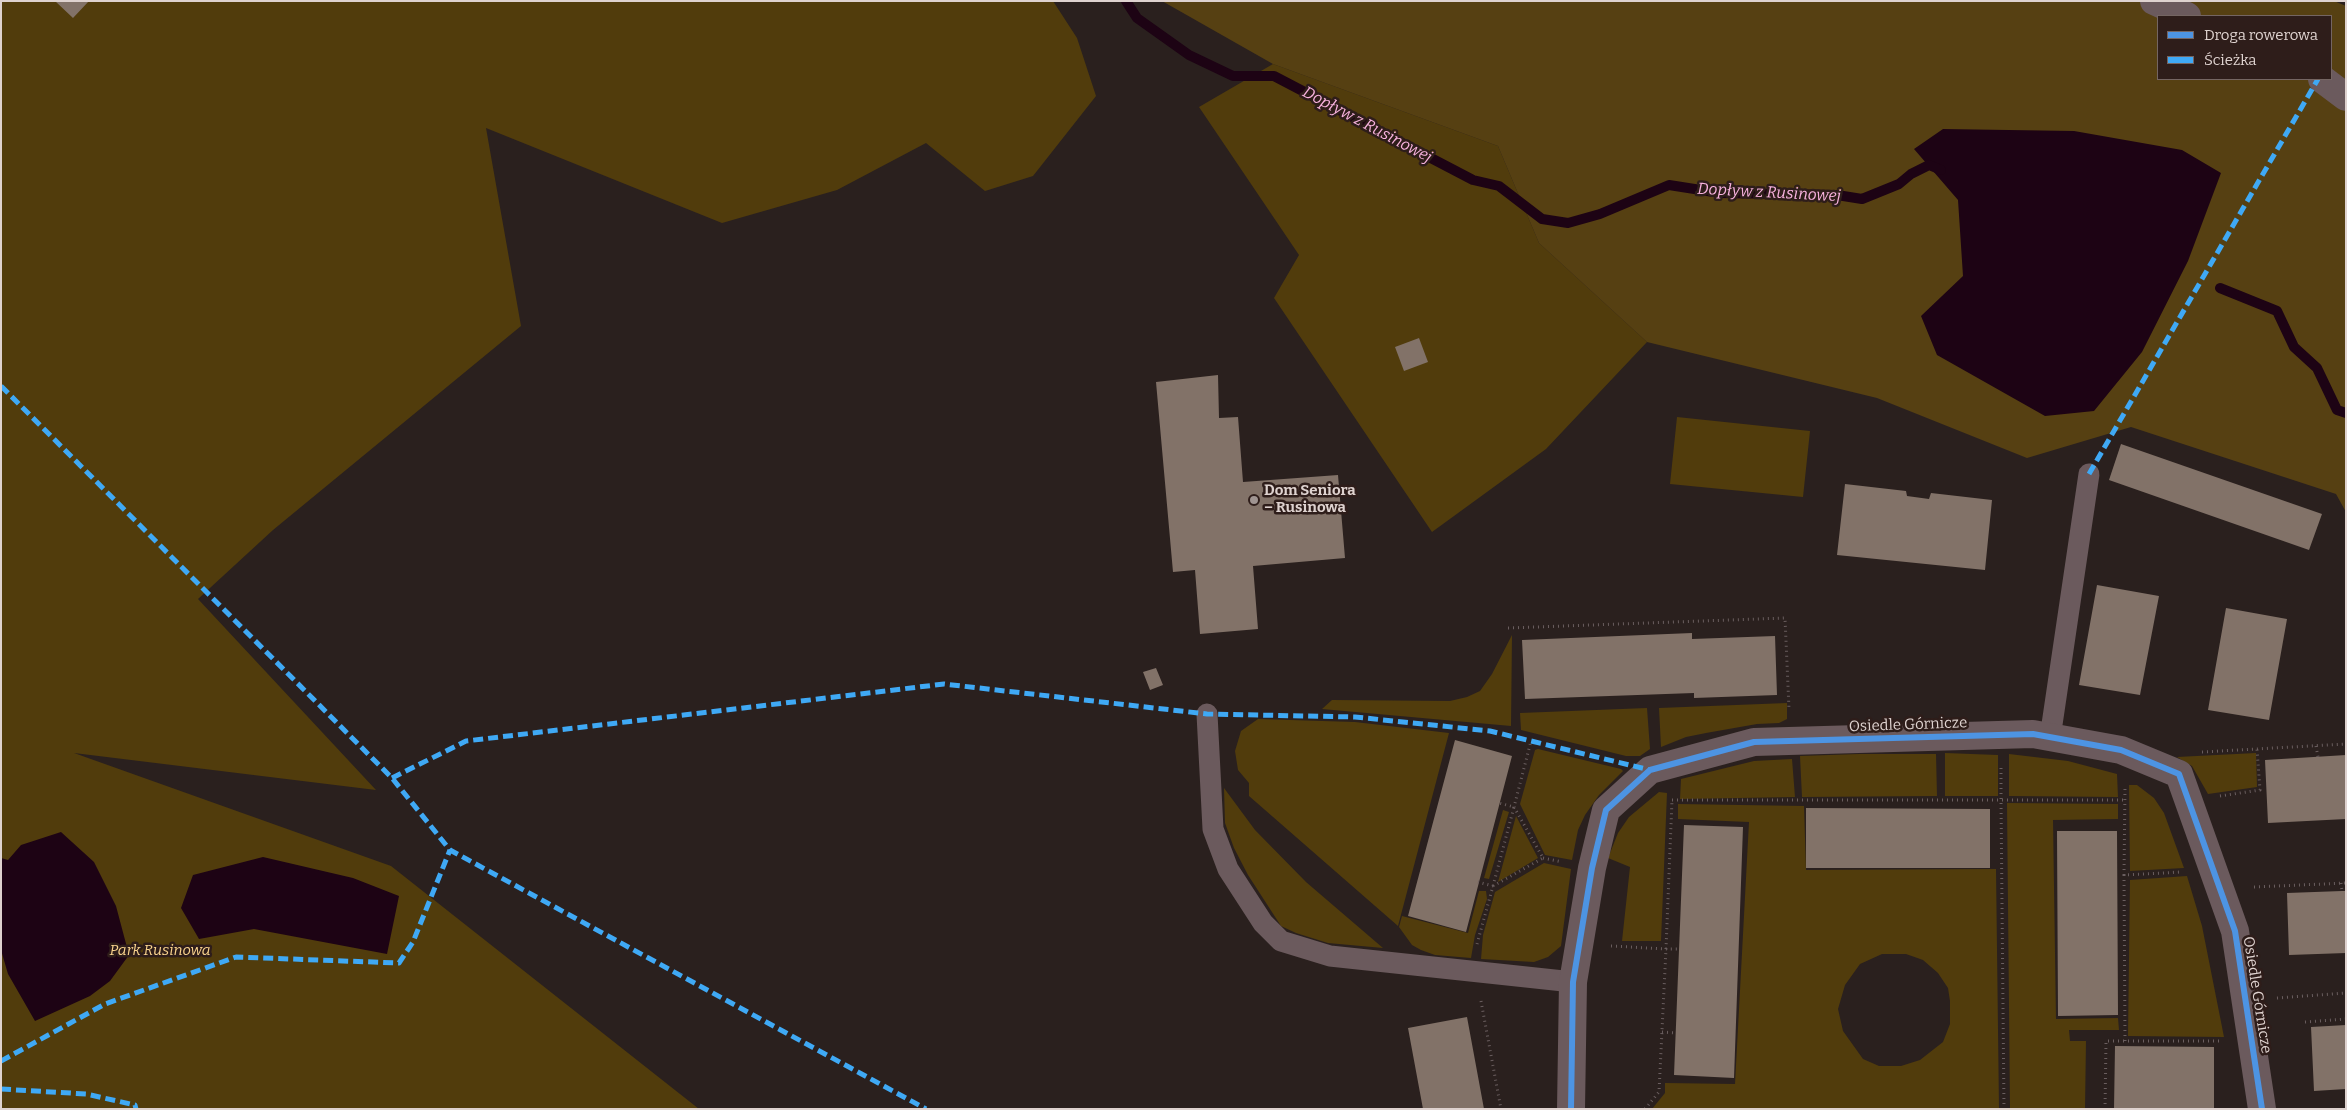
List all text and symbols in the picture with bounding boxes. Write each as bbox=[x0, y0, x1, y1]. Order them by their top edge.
legend bbox=[2157, 15, 2332, 80]
text: Droga rowerowa bbox=[2204, 26, 2318, 44]
text: Ścieżka bbox=[2204, 51, 2256, 69]
water label: Dopływ z Rusinowej bbox=[1299, 83, 1435, 167]
water label: Dopływ z Rusinowej bbox=[1697, 180, 1841, 206]
place label: Dom Seniora – Rusinowa bbox=[1264, 482, 1356, 517]
marker: Dom Seniora – Rusinowa bbox=[1248, 494, 1260, 506]
street label: Osiedle Górnicze bbox=[1848, 714, 1968, 736]
street label: Osiedle Górnicze bbox=[2239, 935, 2275, 1055]
park label: Park Rusinowa bbox=[109, 942, 211, 960]

